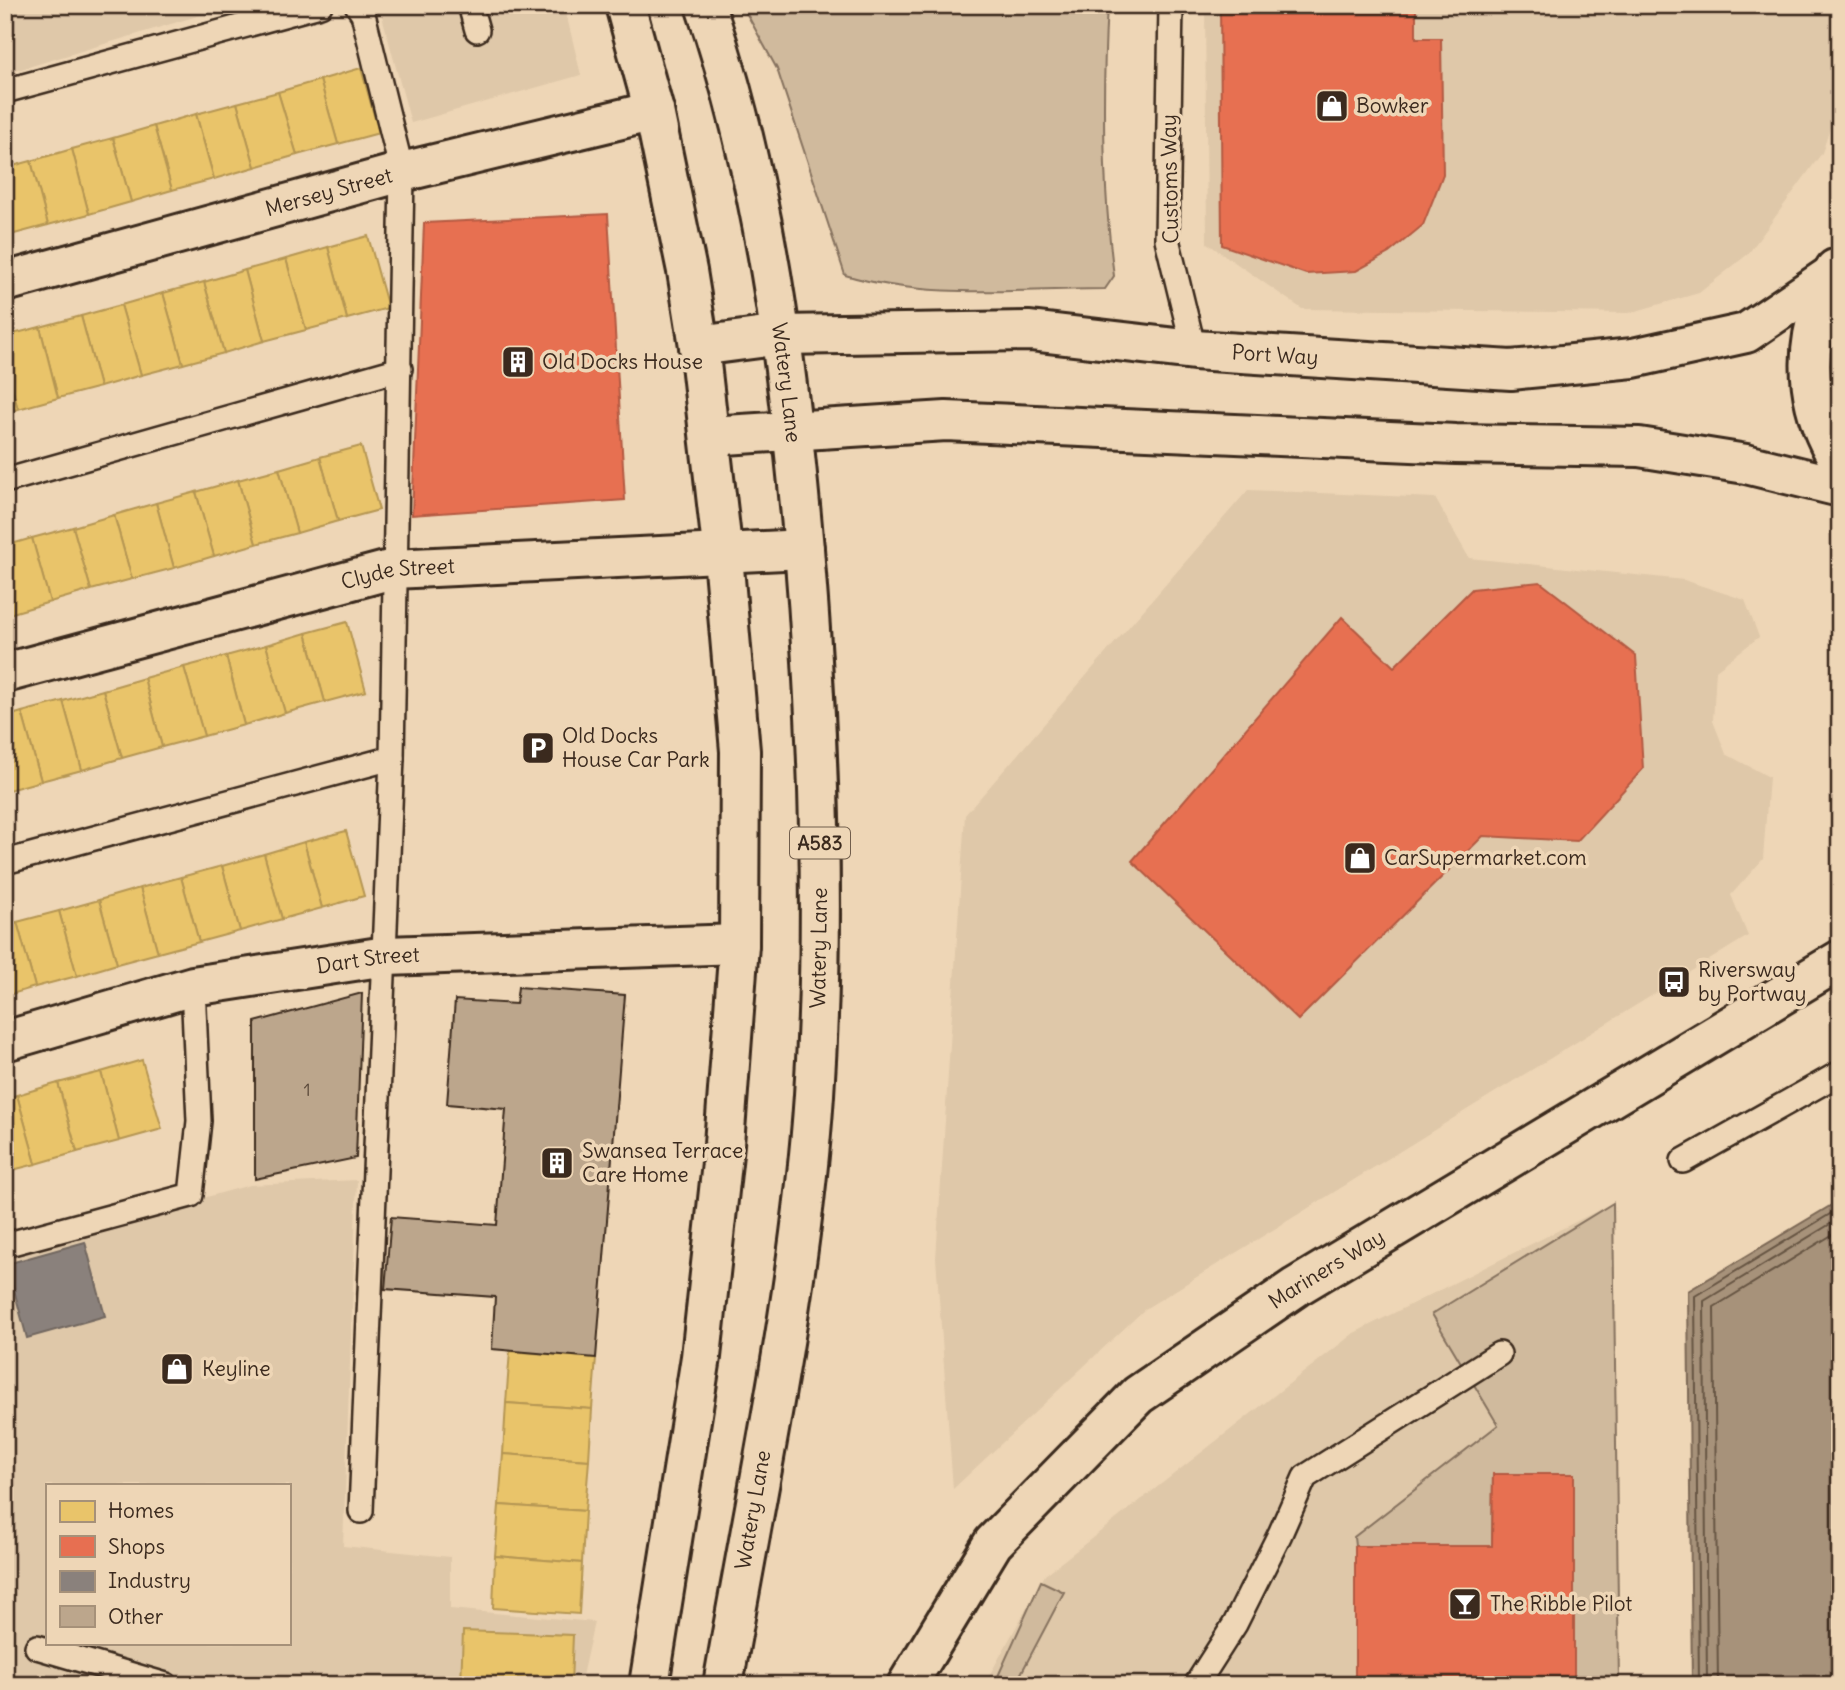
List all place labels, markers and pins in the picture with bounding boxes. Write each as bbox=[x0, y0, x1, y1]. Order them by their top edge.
shop icon: Bowker bbox=[1313, 87, 1351, 125]
place label: Bowker bbox=[1356, 92, 1429, 119]
building icon: Old Docks House bbox=[499, 343, 537, 381]
place label: Old Docks House bbox=[542, 348, 703, 375]
place label: Old Docks House Car Park bbox=[562, 722, 710, 773]
parking icon: Old Docks House Car Park bbox=[519, 729, 557, 767]
shop icon: CarSupermarket.com bbox=[1341, 839, 1379, 877]
place label: CarSupermarket.com bbox=[1384, 844, 1587, 871]
place label: Riversway by Portway bbox=[1698, 956, 1806, 1007]
bus stop icon: Riversway by Portway bbox=[1655, 963, 1693, 1001]
place label: Swansea Terrace Care Home bbox=[582, 1137, 743, 1188]
building icon: Swansea Terrace Care Home bbox=[538, 1144, 576, 1182]
shop icon: Keyline bbox=[158, 1350, 196, 1388]
place label: Keyline bbox=[202, 1355, 271, 1382]
bar icon: The Ribble Pilot bbox=[1446, 1585, 1484, 1623]
place label: The Ribble Pilot bbox=[1490, 1590, 1632, 1617]

